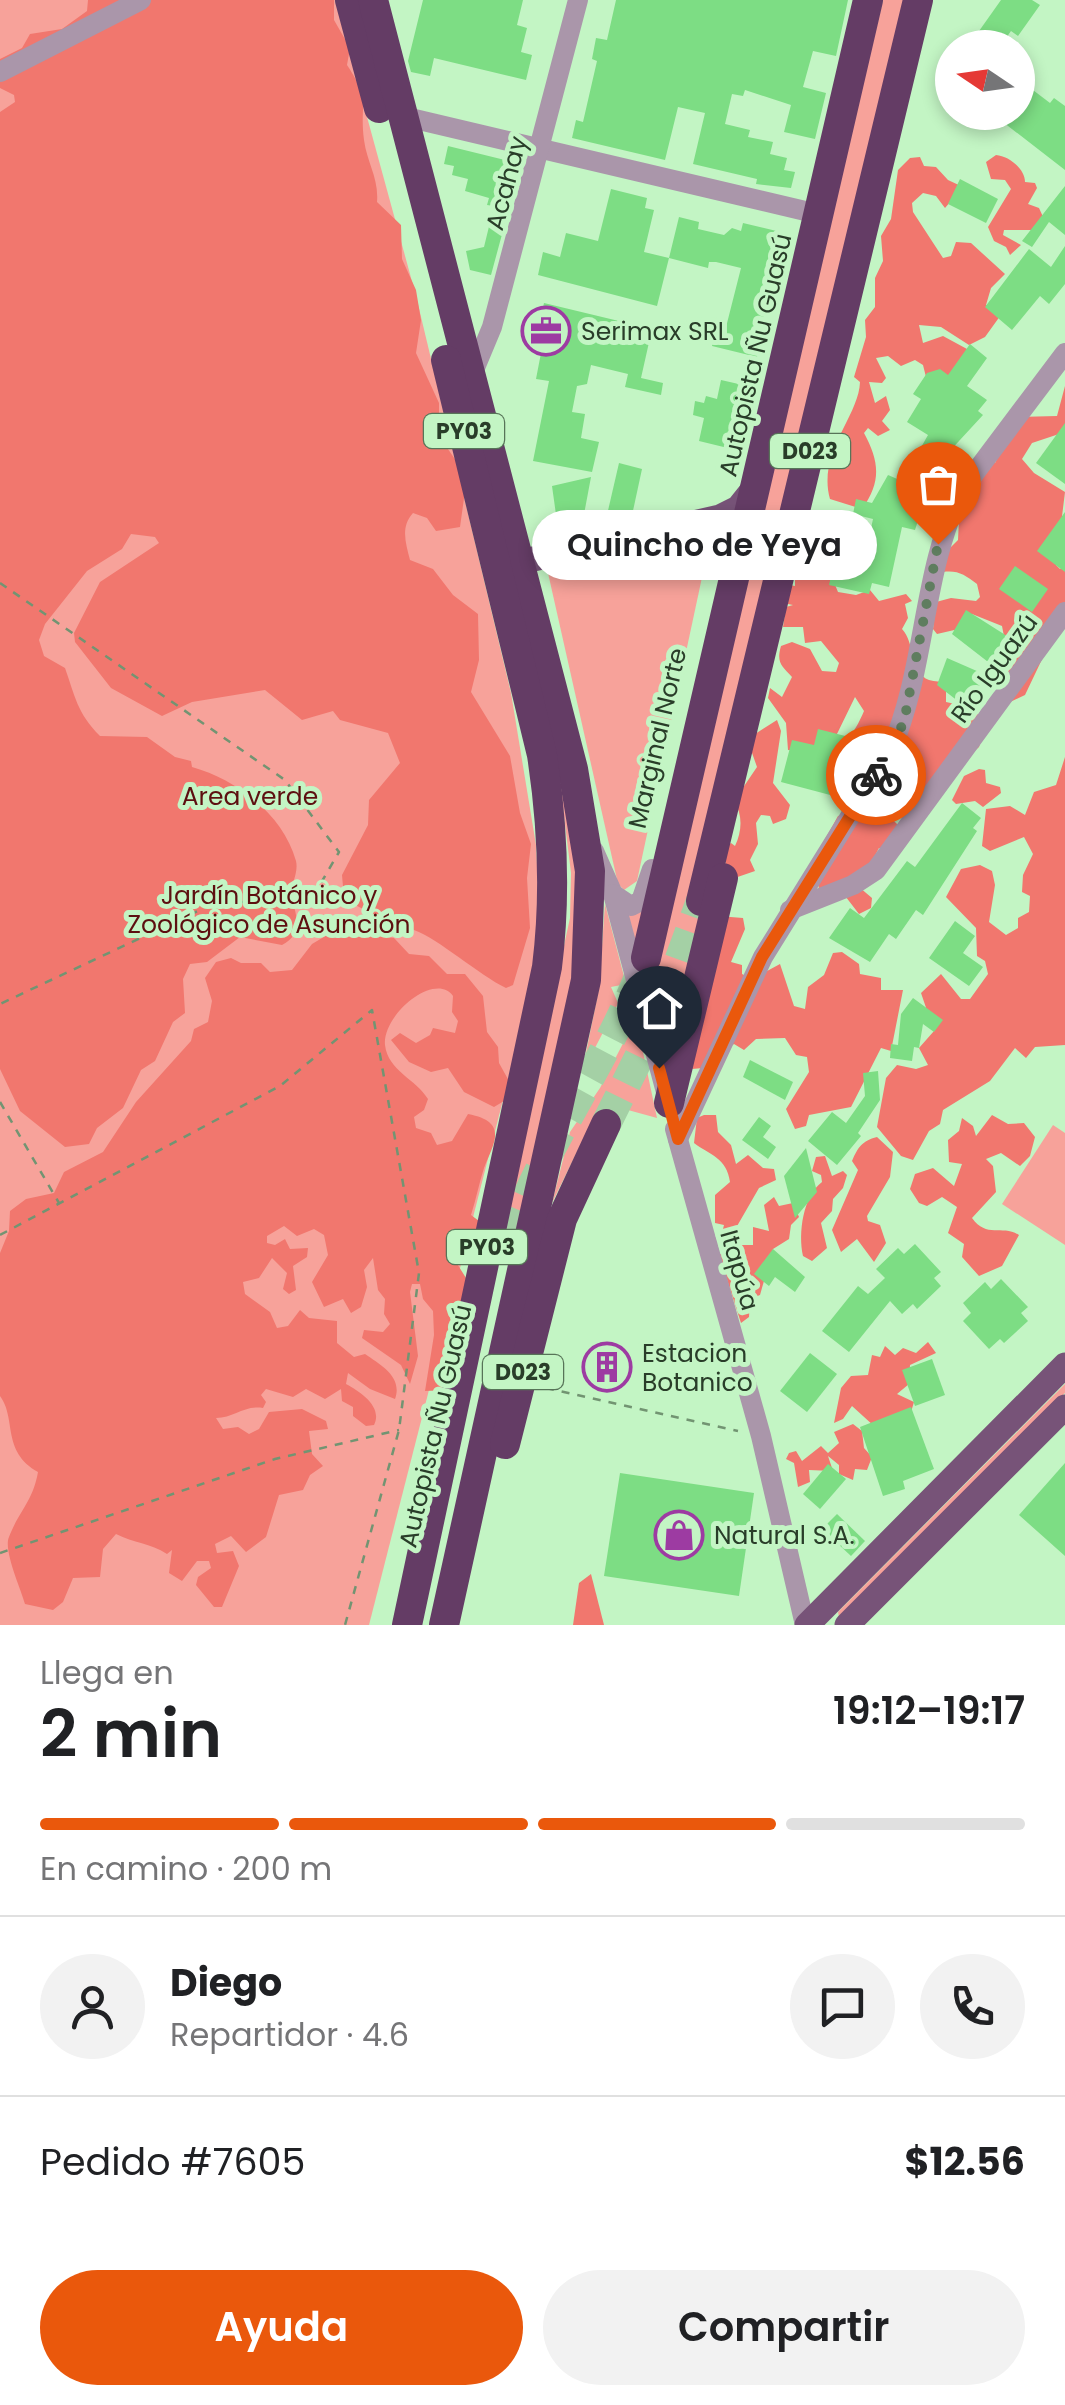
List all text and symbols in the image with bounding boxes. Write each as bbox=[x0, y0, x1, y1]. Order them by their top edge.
north arrow bbox=[935, 30, 1035, 130]
map controls bbox=[935, 30, 1035, 130]
street label: Acahay bbox=[477, 132, 536, 234]
street label: Autopista Ñu Guasú bbox=[710, 230, 800, 480]
office icon: Serimax SRL bbox=[520, 305, 572, 357]
place label: Serimax SRL bbox=[581, 314, 729, 349]
road number: PY03 bbox=[424, 414, 504, 448]
road number: D023 bbox=[770, 434, 850, 468]
pin bbox=[896, 442, 981, 545]
icon: bag bbox=[911, 457, 966, 512]
callout: Quincho de Yeya bbox=[533, 509, 878, 579]
text: Quincho de Yeya bbox=[567, 522, 842, 567]
street label: Río Iguazú bbox=[943, 606, 1046, 730]
street label: Marginal Norte bbox=[620, 645, 695, 832]
courier bbox=[826, 725, 926, 825]
icon: bike bbox=[849, 748, 904, 803]
park label: Area verde bbox=[182, 779, 318, 814]
park label: Jardín Botánico y Zoológico de Asunción bbox=[128, 878, 410, 942]
pin bbox=[617, 966, 702, 1069]
icon: home bbox=[632, 981, 687, 1036]
street label: Itapúa bbox=[711, 1226, 768, 1314]
road number: PY03 bbox=[447, 1230, 527, 1264]
street label: Autopista Ñu Guasú bbox=[390, 1301, 480, 1551]
place label: Estacion Botanico bbox=[642, 1336, 753, 1400]
building icon: Estacion Botanico bbox=[581, 1341, 633, 1393]
road number: D023 bbox=[483, 1355, 563, 1389]
shop icon: Natural S.A. bbox=[653, 1509, 705, 1561]
place label: Natural S.A. bbox=[714, 1518, 855, 1553]
text: Llega en bbox=[40, 1650, 174, 1695]
text: 19:12–19:17 bbox=[833, 1684, 1025, 1737]
text: 2 min bbox=[40, 1689, 222, 1780]
text: En camino · 200 m bbox=[40, 1846, 332, 1891]
button: person bbox=[40, 1954, 145, 2059]
button: chat bbox=[790, 1954, 895, 2059]
button: phone bbox=[920, 1954, 1025, 2059]
text: Diego bbox=[170, 1956, 282, 2009]
text: Repartidor · 4.6 bbox=[170, 2012, 409, 2057]
text: Pedido #7605 bbox=[40, 2135, 305, 2188]
text: $12.56 bbox=[904, 2135, 1025, 2188]
button: Ayuda bbox=[40, 2270, 523, 2385]
button: Compartir bbox=[543, 2270, 1025, 2385]

